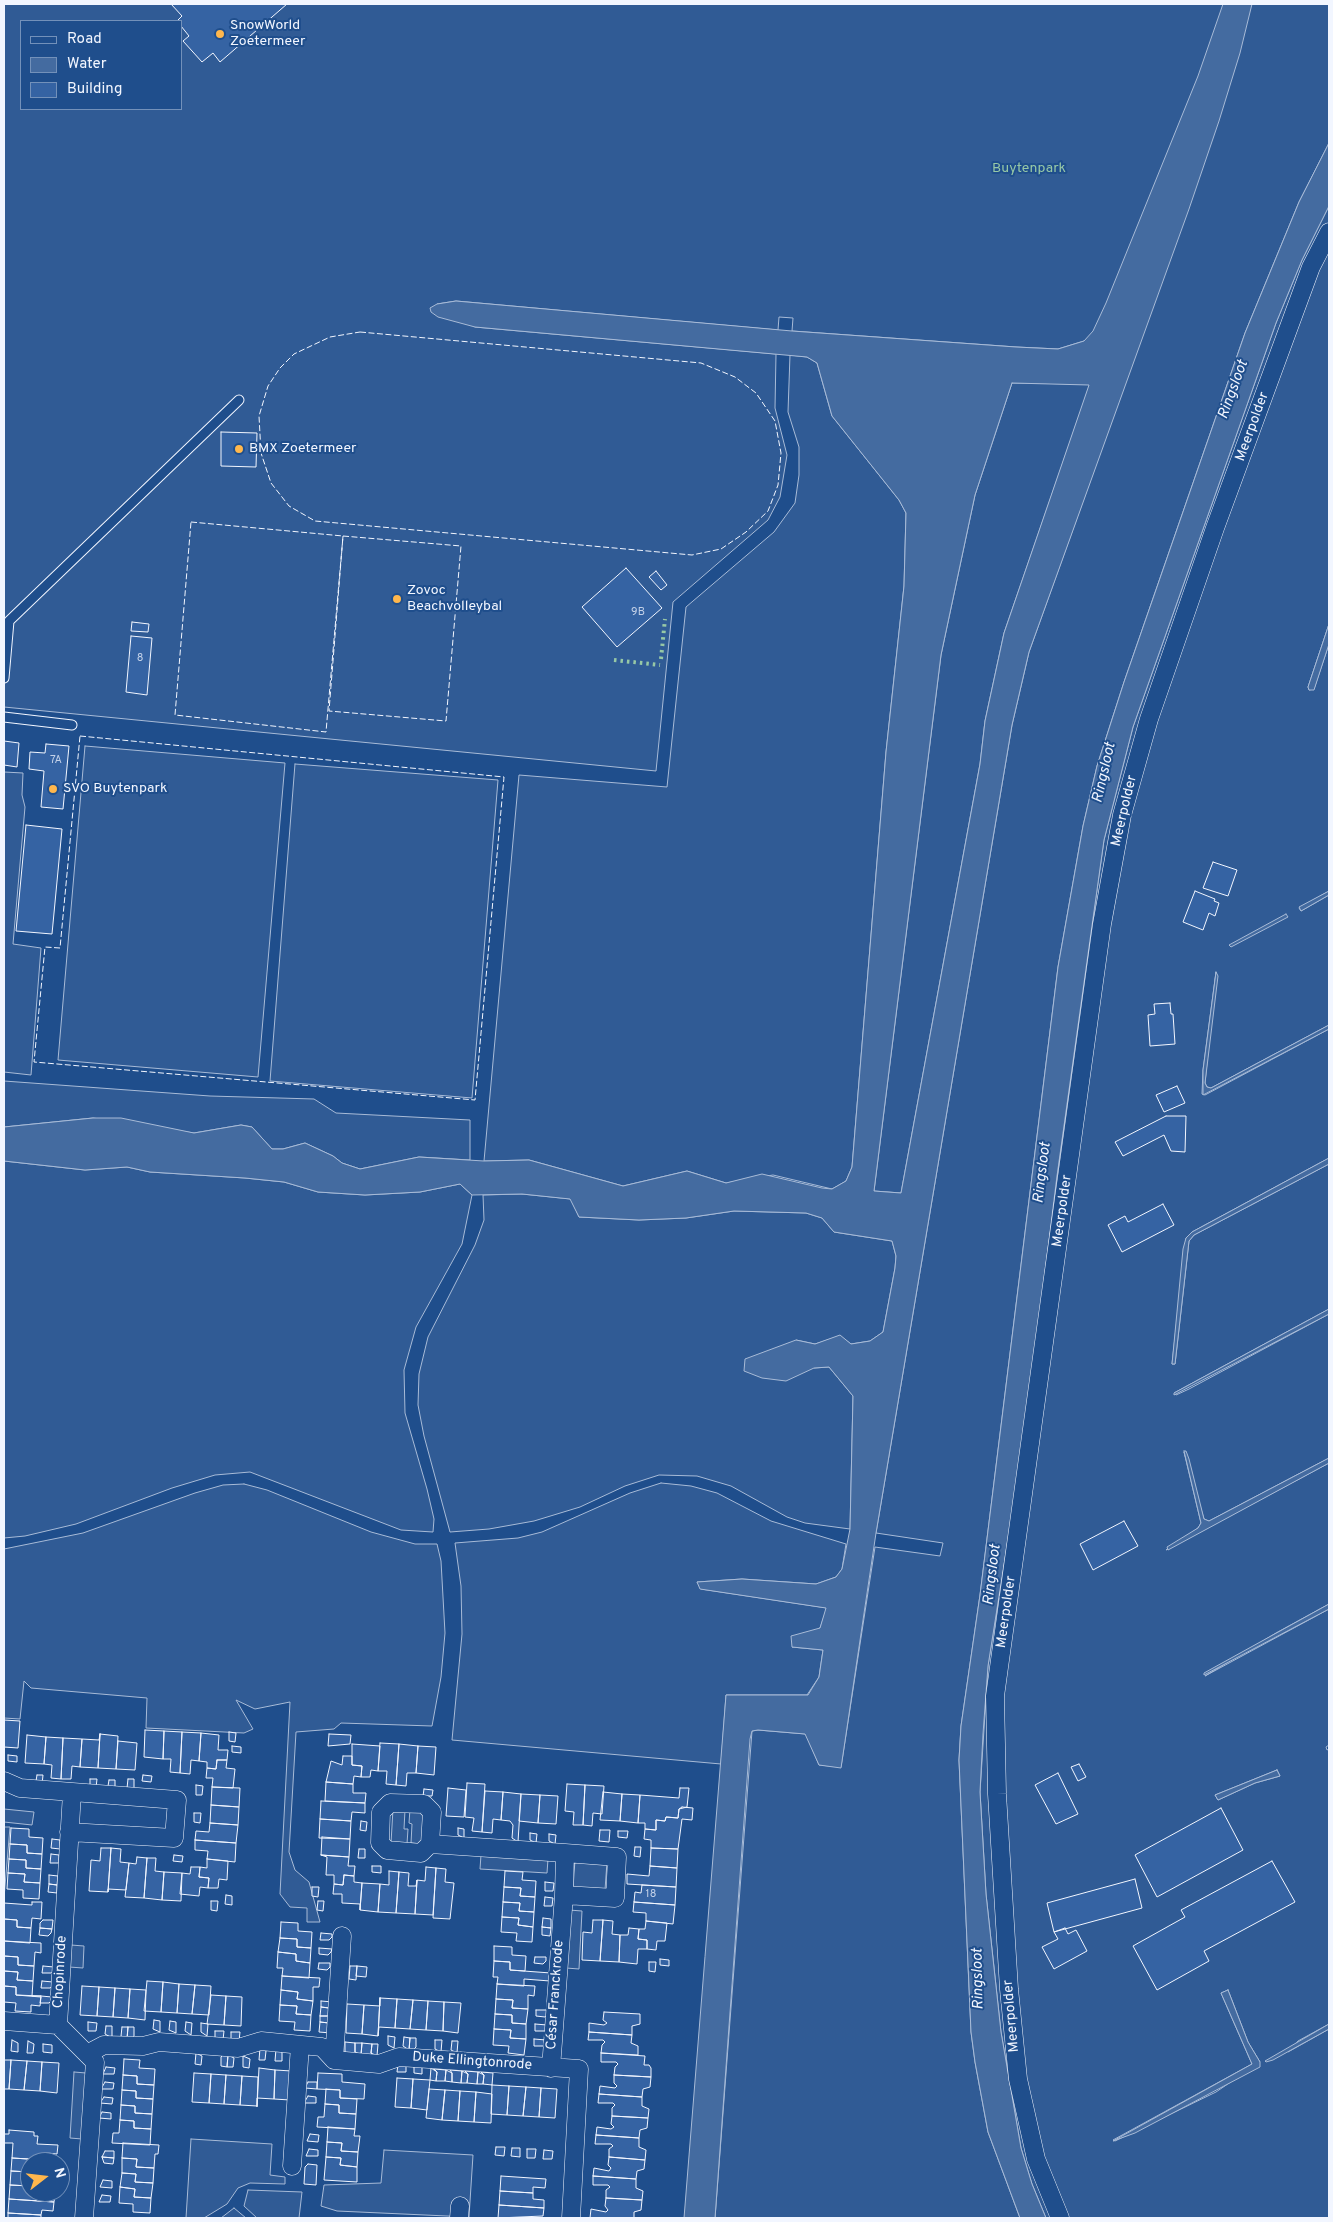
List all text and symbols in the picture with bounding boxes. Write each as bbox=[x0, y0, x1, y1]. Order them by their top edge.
place label: SnowWorld Zoetermeer bbox=[230, 18, 305, 50]
legend bbox=[20, 20, 182, 110]
marker: SnowWorld Zoetermeer bbox=[214, 28, 226, 40]
text: Road bbox=[67, 30, 102, 49]
text: Water bbox=[67, 55, 106, 74]
text: Building bbox=[67, 80, 122, 99]
park label: Buytenpark bbox=[992, 161, 1066, 177]
water label: Ringsloot bbox=[1215, 358, 1253, 422]
street label: Meerpolder bbox=[1233, 390, 1273, 464]
place label: BMX Zoetermeer bbox=[249, 441, 356, 457]
marker: BMX Zoetermeer bbox=[233, 443, 245, 455]
place label: Zovoc Beachvolleybal bbox=[407, 583, 502, 616]
marker: Zovoc Beachvolleybal bbox=[391, 593, 403, 605]
house number: 9B bbox=[631, 606, 645, 620]
house number: 8 bbox=[137, 652, 143, 666]
water label: Ringsloot bbox=[1089, 741, 1121, 805]
house number: 7A bbox=[50, 754, 62, 768]
street label: Meerpolder bbox=[1109, 774, 1141, 848]
place label: SVO Buytenpark bbox=[63, 781, 167, 797]
marker: SVO Buytenpark bbox=[47, 783, 59, 795]
water label: Ringsloot bbox=[1030, 1141, 1056, 1205]
street label: Meerpolder bbox=[1050, 1174, 1076, 1248]
water label: Ringsloot bbox=[980, 1543, 1006, 1607]
street label: Meerpolder bbox=[994, 1575, 1020, 1649]
house number: 18 bbox=[646, 1888, 656, 1902]
street label: Chopinrode bbox=[51, 1935, 71, 2009]
street label: César Franckrode bbox=[544, 1940, 568, 2050]
water label: Ringsloot bbox=[969, 1948, 989, 2010]
street label: Meerpolder bbox=[1000, 1979, 1024, 2053]
street label: Duke Ellingtonrode bbox=[412, 2049, 532, 2075]
north arrow bbox=[20, 2152, 70, 2202]
text: N bbox=[49, 2166, 68, 2180]

